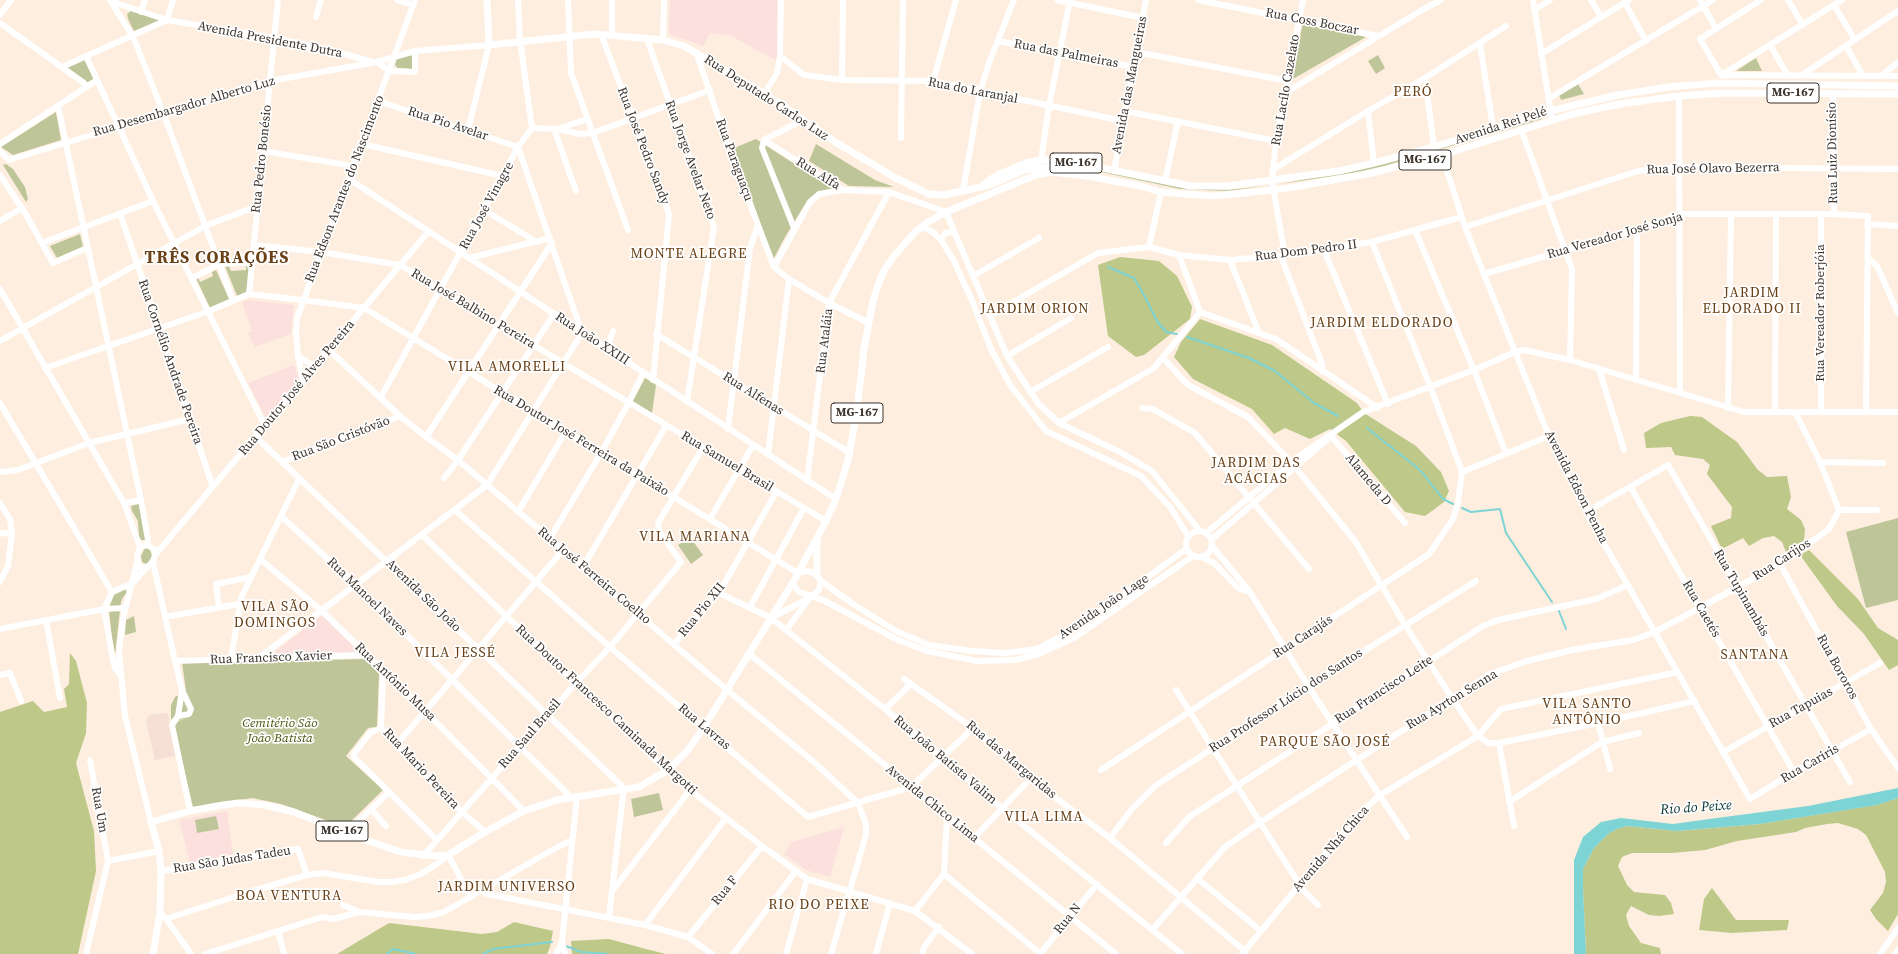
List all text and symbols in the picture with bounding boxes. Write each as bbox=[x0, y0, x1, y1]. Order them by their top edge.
street label: Rua Coss Boczar bbox=[1264, 5, 1360, 39]
street label: Avenida das Mangueiras bbox=[1109, 15, 1151, 155]
street label: Avenida Presidente Dutra bbox=[196, 18, 344, 62]
street label: Rua Lacílo Cazelato bbox=[1268, 33, 1304, 147]
street label: Rua das Palmeiras bbox=[1012, 36, 1120, 72]
street label: Rua Deputado Carlos Luz bbox=[701, 52, 831, 144]
street label: Rua Desembargador Alberto Luz bbox=[91, 74, 277, 140]
street label: Rua do Laranjal bbox=[927, 75, 1019, 107]
road number: MG-167 bbox=[1767, 83, 1819, 103]
district label: PERÓ bbox=[1393, 84, 1433, 100]
street label: Rua José Pedro Sandy bbox=[613, 85, 673, 207]
street label: Rua Edson Arantes do Nascimento bbox=[302, 93, 388, 285]
street label: Rua Jorge Avelar Neto bbox=[661, 98, 719, 222]
street label: Rua Luiz Dionísio bbox=[1824, 102, 1842, 204]
street label: Rua Pedro Bonésio bbox=[249, 104, 275, 214]
street label: Rua Pio Avelar bbox=[406, 104, 490, 144]
street label: Avenida Rei Pelé bbox=[1453, 104, 1549, 148]
street label: Rua Paraguaçu bbox=[712, 117, 756, 203]
road number: MG-167 bbox=[1399, 150, 1451, 170]
road number: MG-167 bbox=[1050, 153, 1102, 173]
street label: Rua Alfa bbox=[793, 154, 843, 194]
street label: Rua José Vinagre bbox=[456, 159, 518, 253]
street label: Rua José Olavo Bezerra bbox=[1646, 160, 1780, 178]
street label: Rua Vereador José Sonja bbox=[1545, 209, 1685, 263]
street label: Rua Dom Pedro II bbox=[1254, 237, 1358, 265]
street label: Rua Vereador Roberjóia bbox=[1813, 244, 1829, 382]
district label: MONTE ALEGRE bbox=[631, 246, 747, 262]
district label: TRÊS CORAÇÕES bbox=[145, 249, 289, 269]
street label: Rua José Balbino Pereira bbox=[408, 266, 538, 352]
street label: Rua Cornélio Andrade Pereira bbox=[134, 277, 206, 447]
district label: JARDIM ELDORADO II bbox=[1702, 285, 1802, 318]
district label: JARDIM ORION bbox=[981, 301, 1089, 317]
street label: Rua Ataláia bbox=[813, 307, 837, 375]
street label: Rua João XXIII bbox=[552, 309, 632, 369]
district label: JARDIM ELDORADO bbox=[1310, 315, 1454, 331]
street label: Rua Doutor José Alves Pereira bbox=[236, 317, 358, 459]
district label: VILA AMORELLI bbox=[448, 359, 566, 375]
street label: Rua Alfenas bbox=[720, 369, 786, 419]
street label: Rua Doutor José Ferreira da Paixão bbox=[491, 382, 671, 500]
road number: MG-167 bbox=[831, 403, 883, 423]
street label: Rua São Cristóvão bbox=[290, 413, 392, 465]
street label: Rua Samuel Brasil bbox=[678, 428, 776, 496]
street label: Avenida Edson Penha bbox=[1541, 428, 1611, 546]
street label: Alameda D bbox=[1342, 451, 1394, 509]
district label: JARDIM DAS ACÁCIAS bbox=[1211, 455, 1301, 488]
street label: Rua José Ferreira Coelho bbox=[534, 524, 654, 628]
district label: VILA MARIANA bbox=[639, 529, 751, 545]
street label: Rua Carijos bbox=[1750, 535, 1814, 585]
street label: Rua Tupinambás bbox=[1710, 547, 1772, 639]
street label: Rua Manoel Naves bbox=[323, 554, 411, 640]
street label: Avenida São João bbox=[382, 556, 464, 636]
street label: Avenida João Lage bbox=[1056, 571, 1152, 643]
street label: Rua Caetés bbox=[1678, 578, 1724, 640]
street label: Rua Pio XII bbox=[675, 580, 729, 640]
district label: VILA SÃO DOMINGOS bbox=[234, 599, 316, 632]
street label: Rua Carajás bbox=[1270, 612, 1336, 662]
street label: Rua Doutor Francesco Caminada Margotti bbox=[512, 622, 700, 798]
street label: Rua Bororos bbox=[1813, 632, 1861, 702]
street label: Rua Antônio Musa bbox=[351, 639, 439, 725]
district label: VILA JESSÉ bbox=[414, 645, 496, 661]
street label: Rua Professor Lúcio dos Santos bbox=[1206, 645, 1366, 757]
district label: SANTANA bbox=[1721, 647, 1789, 663]
street label: Rua Francisco Xavier bbox=[210, 648, 332, 668]
street label: Rua Francisco Leite bbox=[1332, 652, 1436, 728]
street label: Rua Ayrton Senna bbox=[1403, 667, 1501, 733]
street label: Rua Tapuias bbox=[1766, 684, 1836, 732]
street label: Rua Saul Brasil bbox=[496, 696, 564, 772]
district label: VILA SANTO ANTÔNIO bbox=[1542, 696, 1632, 728]
street label: Rua Lavras bbox=[675, 701, 733, 753]
street label: Rua João Batista Valim bbox=[890, 712, 1000, 808]
park label: Cemitério São João Batista bbox=[242, 716, 318, 747]
street label: Rua das Margaridas bbox=[963, 718, 1059, 802]
street label: Rua Mario Pereira bbox=[379, 725, 463, 813]
district label: PARQUE SÃO JOSÉ bbox=[1260, 734, 1390, 750]
street label: Rua Cariris bbox=[1778, 741, 1842, 787]
street label: Avenida Chico Lima bbox=[882, 762, 982, 846]
street label: Rua Um bbox=[87, 786, 111, 834]
water label: Rio do Peixe bbox=[1660, 797, 1732, 819]
street label: Avenida Nhá Chica bbox=[1289, 803, 1373, 895]
district label: VILA LIMA bbox=[1004, 809, 1084, 825]
road number: MG-167 bbox=[316, 821, 368, 841]
street label: Rua São Judas Tadeu bbox=[172, 843, 292, 877]
street label: Rua F bbox=[709, 873, 741, 909]
district label: JARDIM UNIVERSO bbox=[438, 879, 576, 895]
district label: BOA VENTURA bbox=[236, 888, 342, 904]
district label: RIO DO PEIXE bbox=[768, 897, 870, 913]
street label: Rua N bbox=[1051, 900, 1085, 938]

